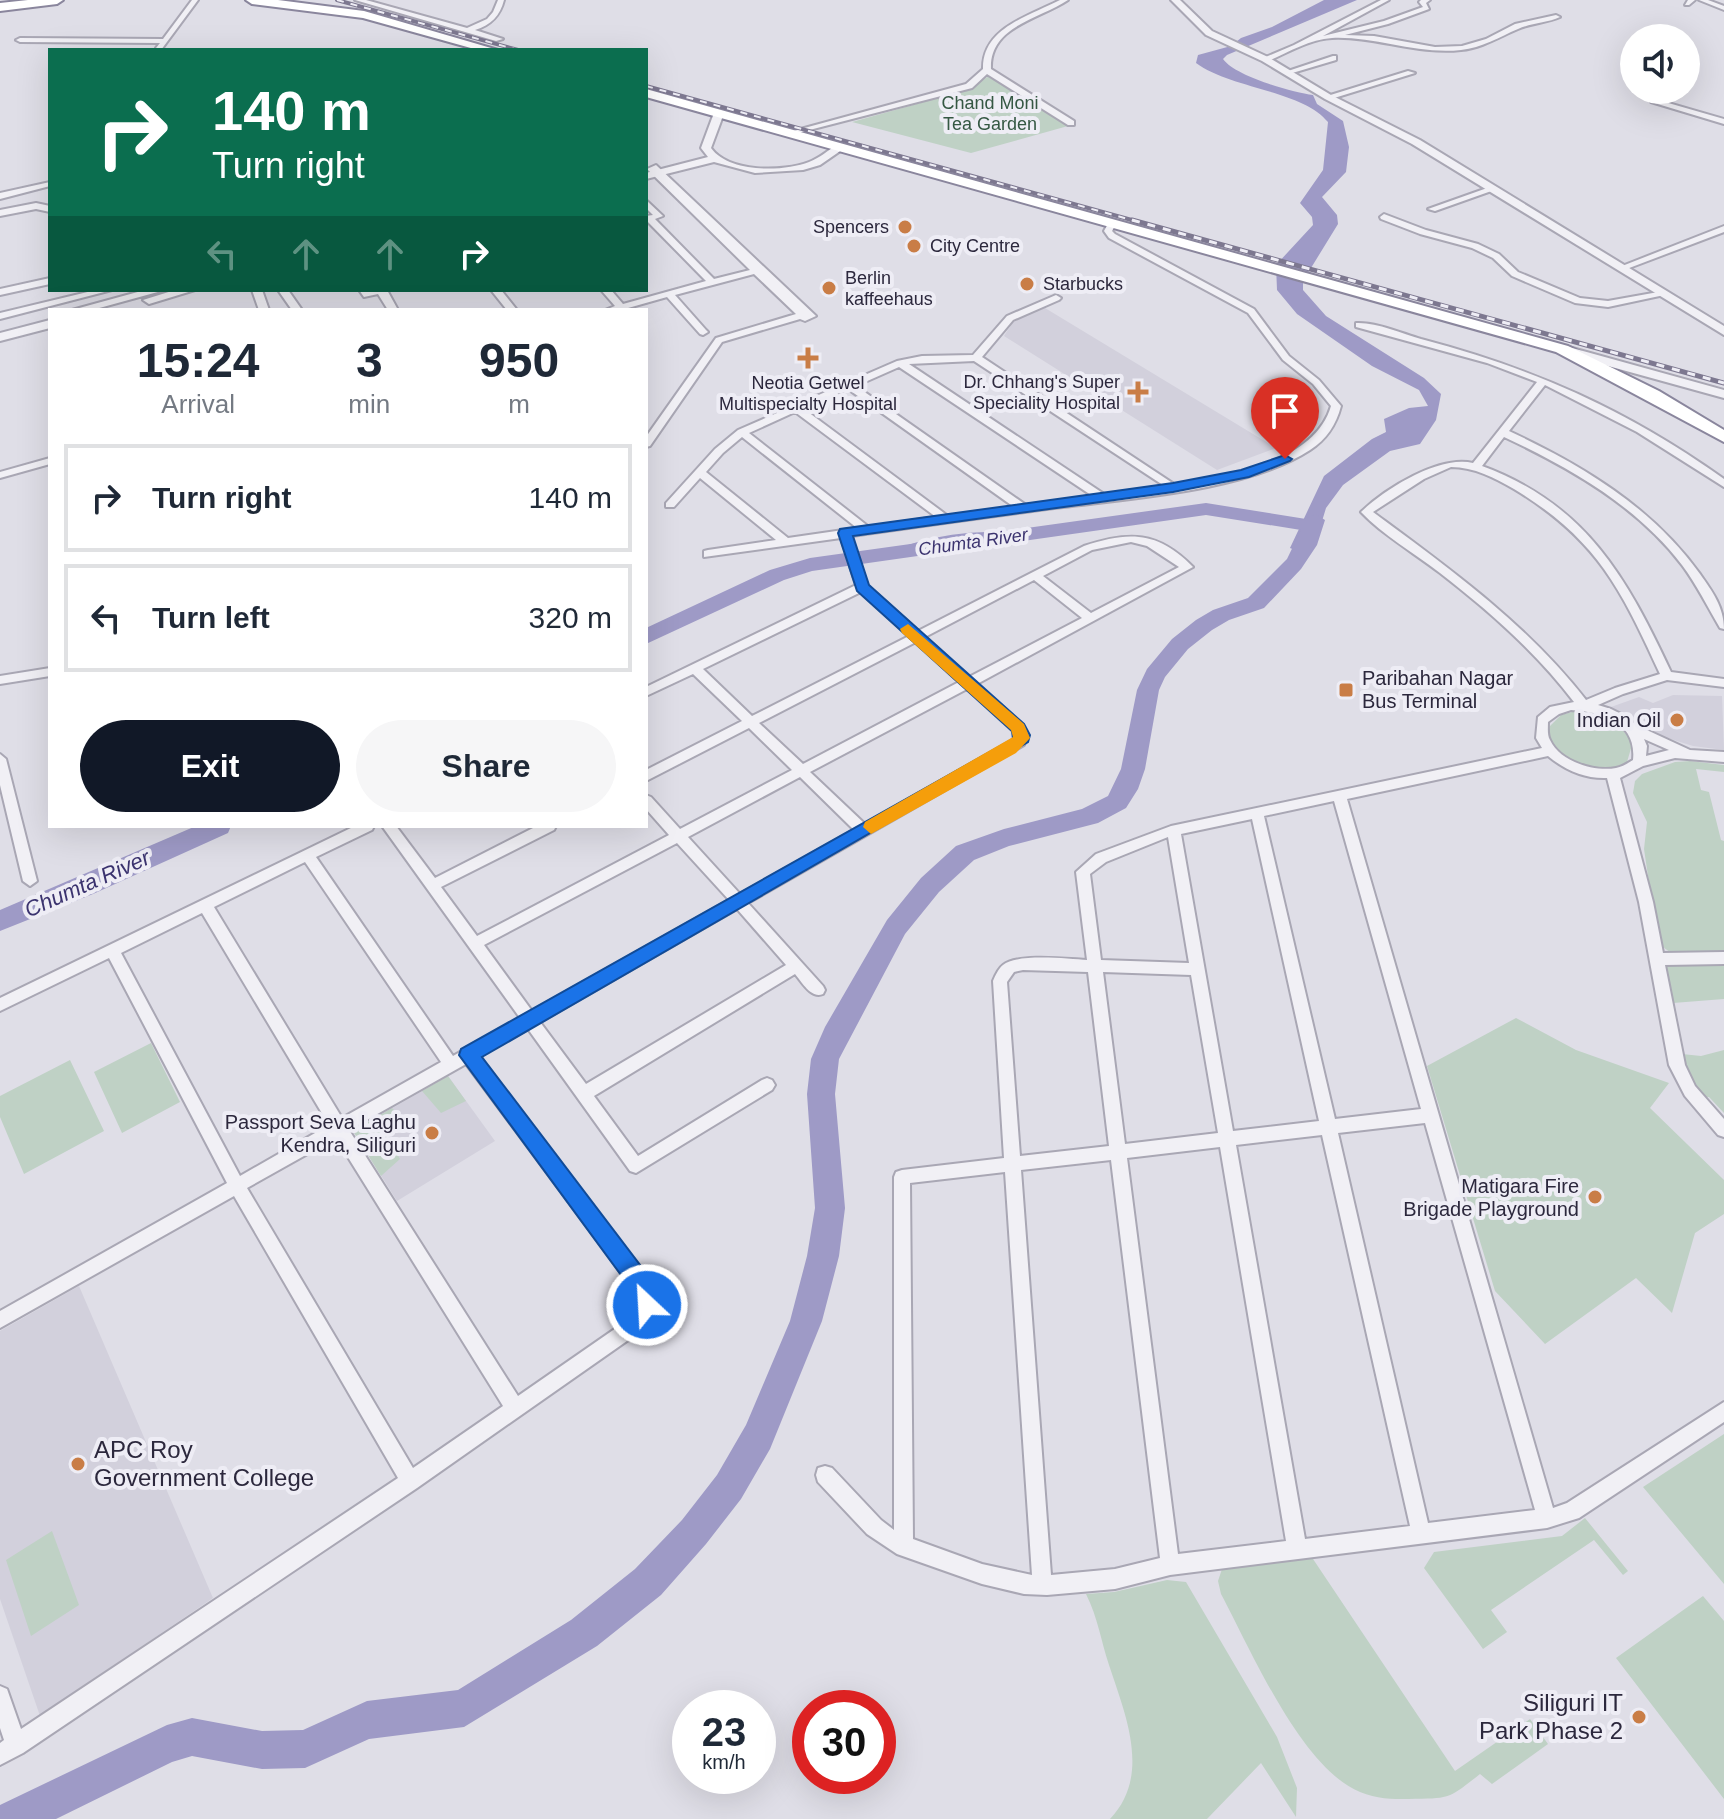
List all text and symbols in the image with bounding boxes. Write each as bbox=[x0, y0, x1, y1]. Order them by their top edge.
map controls bbox=[1620, 24, 1700, 104]
button: sound bbox=[1620, 24, 1700, 104]
text: 140 m bbox=[212, 79, 371, 142]
icon: right bbox=[80, 80, 184, 184]
park label: Chand Moni Tea Garden bbox=[941, 93, 1039, 134]
text: Turn right bbox=[212, 145, 365, 186]
place label: Spencers bbox=[813, 217, 889, 237]
marker: Spencers bbox=[896, 218, 914, 236]
icon: left bbox=[200, 232, 244, 276]
icon: ahead bbox=[284, 232, 328, 276]
icon: ahead bbox=[368, 232, 412, 276]
icon: right bbox=[452, 232, 496, 276]
place label: City Centre bbox=[930, 236, 1020, 256]
marker: City Centre bbox=[905, 237, 923, 255]
place label: Berlin kaffeehaus bbox=[845, 268, 933, 309]
place label: Starbucks bbox=[1043, 274, 1123, 294]
marker: Starbucks bbox=[1018, 275, 1036, 293]
marker: Berlin kaffeehaus bbox=[820, 279, 838, 297]
text: 15:24 bbox=[137, 334, 260, 387]
text: 3 bbox=[356, 334, 383, 387]
text: 950 bbox=[479, 334, 559, 387]
marker: Neotia Getwel Multispecialty Hospital bbox=[797, 347, 819, 369]
place label: Dr. Chhang's Super Speciality Hospital bbox=[963, 372, 1120, 413]
place label: Neotia Getwel Multispecialty Hospital bbox=[719, 373, 897, 414]
pin bbox=[1251, 377, 1319, 459]
marker: Dr. Chhang's Super Speciality Hospital bbox=[1127, 381, 1149, 403]
text: Arrival bbox=[161, 389, 235, 419]
text: min bbox=[348, 389, 390, 419]
text: m bbox=[508, 389, 530, 419]
icon: arrive bbox=[1263, 389, 1307, 433]
icon: right bbox=[84, 476, 128, 520]
text: Turn right bbox=[152, 481, 291, 514]
text: 140 m bbox=[529, 481, 612, 514]
water label: Chumta River bbox=[917, 524, 1030, 560]
icon: left bbox=[84, 596, 128, 640]
text: Turn left bbox=[152, 601, 270, 634]
text: 320 m bbox=[529, 601, 612, 634]
place label: Paribahan Nagar Bus Terminal bbox=[1362, 667, 1514, 712]
marker: Paribahan Nagar Bus Terminal bbox=[1337, 681, 1355, 699]
place label: Indian Oil bbox=[1577, 709, 1661, 731]
marker: Indian Oil bbox=[1668, 711, 1686, 729]
button: Exit bbox=[80, 720, 340, 812]
button: Share bbox=[356, 720, 616, 812]
water label: Chumta River bbox=[21, 844, 155, 922]
place label: Passport Seva Laghu Kendra, Siliguri bbox=[225, 1111, 416, 1156]
marker: Passport Seva Laghu Kendra, Siliguri bbox=[423, 1124, 441, 1142]
place label: Matigara Fire Brigade Playground bbox=[1403, 1175, 1579, 1220]
marker: Matigara Fire Brigade Playground bbox=[1586, 1188, 1604, 1206]
position arrow bbox=[605, 1263, 689, 1347]
place label: APC Roy Government College bbox=[94, 1436, 314, 1491]
marker: APC Roy Government College bbox=[69, 1455, 87, 1473]
place label: Siliguri IT Park Phase 2 bbox=[1479, 1689, 1623, 1744]
speed limit sign: 30 bbox=[792, 1690, 896, 1794]
marker: Siliguri IT Park Phase 2 bbox=[1630, 1708, 1648, 1726]
text: 23 bbox=[702, 1710, 746, 1754]
text: km/h bbox=[702, 1751, 746, 1773]

